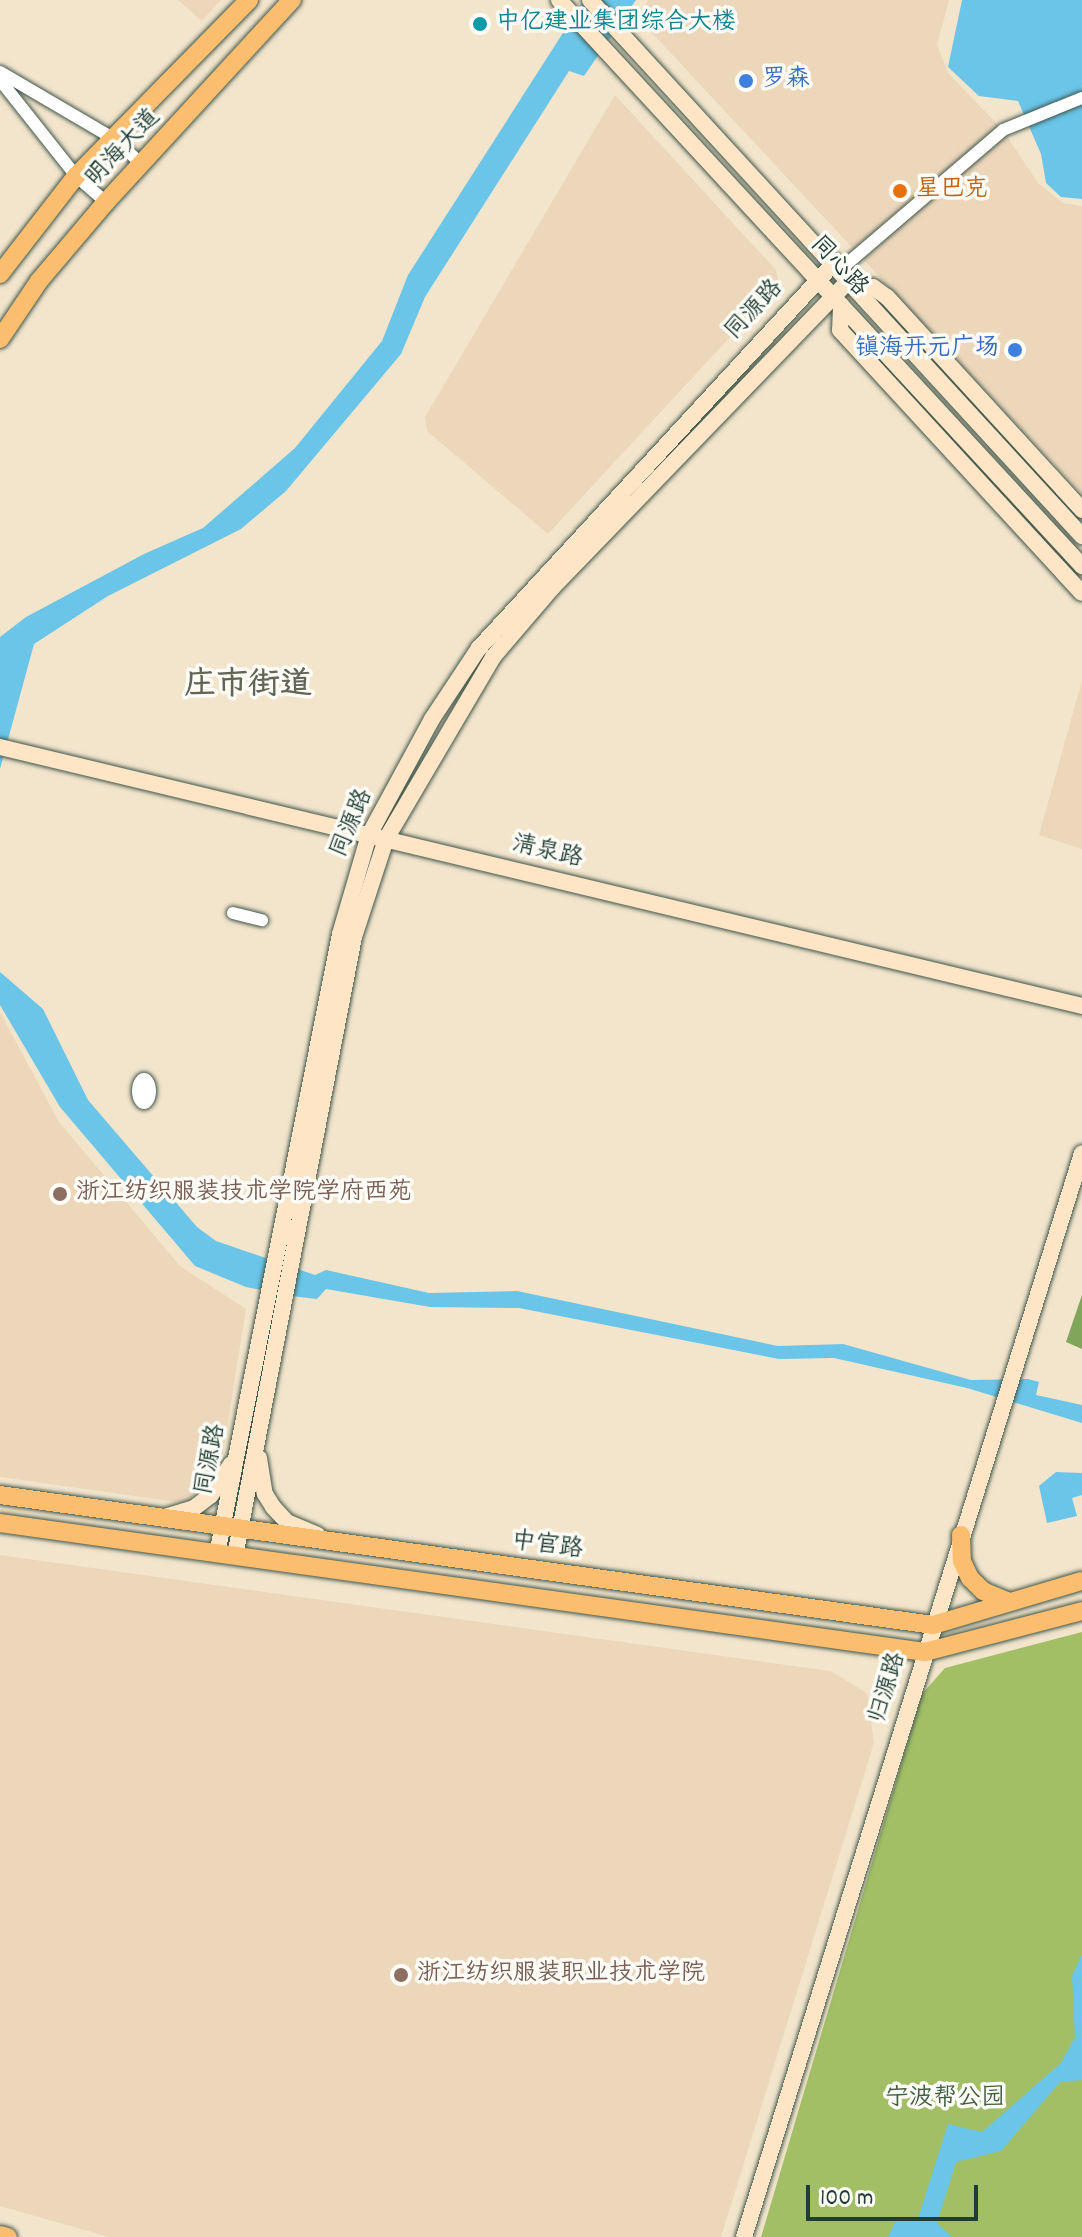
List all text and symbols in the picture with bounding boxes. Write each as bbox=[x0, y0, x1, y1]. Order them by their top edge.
place label: 中亿建业集团综合大楼 bbox=[496, 10, 736, 38]
marker: 中亿建业集团综合大楼 bbox=[471, 15, 489, 33]
place label: 罗森 bbox=[762, 67, 810, 95]
marker: 罗森 bbox=[737, 72, 755, 90]
street label: 明海大道 bbox=[81, 104, 167, 194]
place label: 星巴克 bbox=[916, 177, 988, 205]
marker: 星巴克 bbox=[891, 182, 909, 200]
street label: 同心路 bbox=[803, 231, 873, 303]
street label: 同源路 bbox=[720, 275, 790, 347]
place label: 镇海开元广场 bbox=[855, 336, 999, 364]
marker: 镇海开元广场 bbox=[1006, 341, 1024, 359]
district label: 庄市街道 bbox=[184, 668, 312, 706]
street label: 同源路 bbox=[326, 785, 380, 863]
street label: 清泉路 bbox=[509, 831, 585, 875]
place label: 浙江纺织服装技术学院学府西苑 bbox=[76, 1180, 412, 1208]
marker: 浙江纺织服装技术学院学府西苑 bbox=[51, 1185, 69, 1203]
street label: 同源路 bbox=[191, 1422, 233, 1498]
street label: 中官路 bbox=[509, 1528, 585, 1566]
street label: 归源路 bbox=[865, 1649, 913, 1727]
place label: 浙江纺织服装职业技术学院 bbox=[417, 1961, 705, 1989]
marker: 浙江纺织服装职业技术学院 bbox=[392, 1966, 410, 1984]
park label: 宁波帮公园 bbox=[885, 2086, 1005, 2114]
scale bar bbox=[810, 2169, 982, 2219]
text: 100 m bbox=[820, 2182, 873, 2216]

